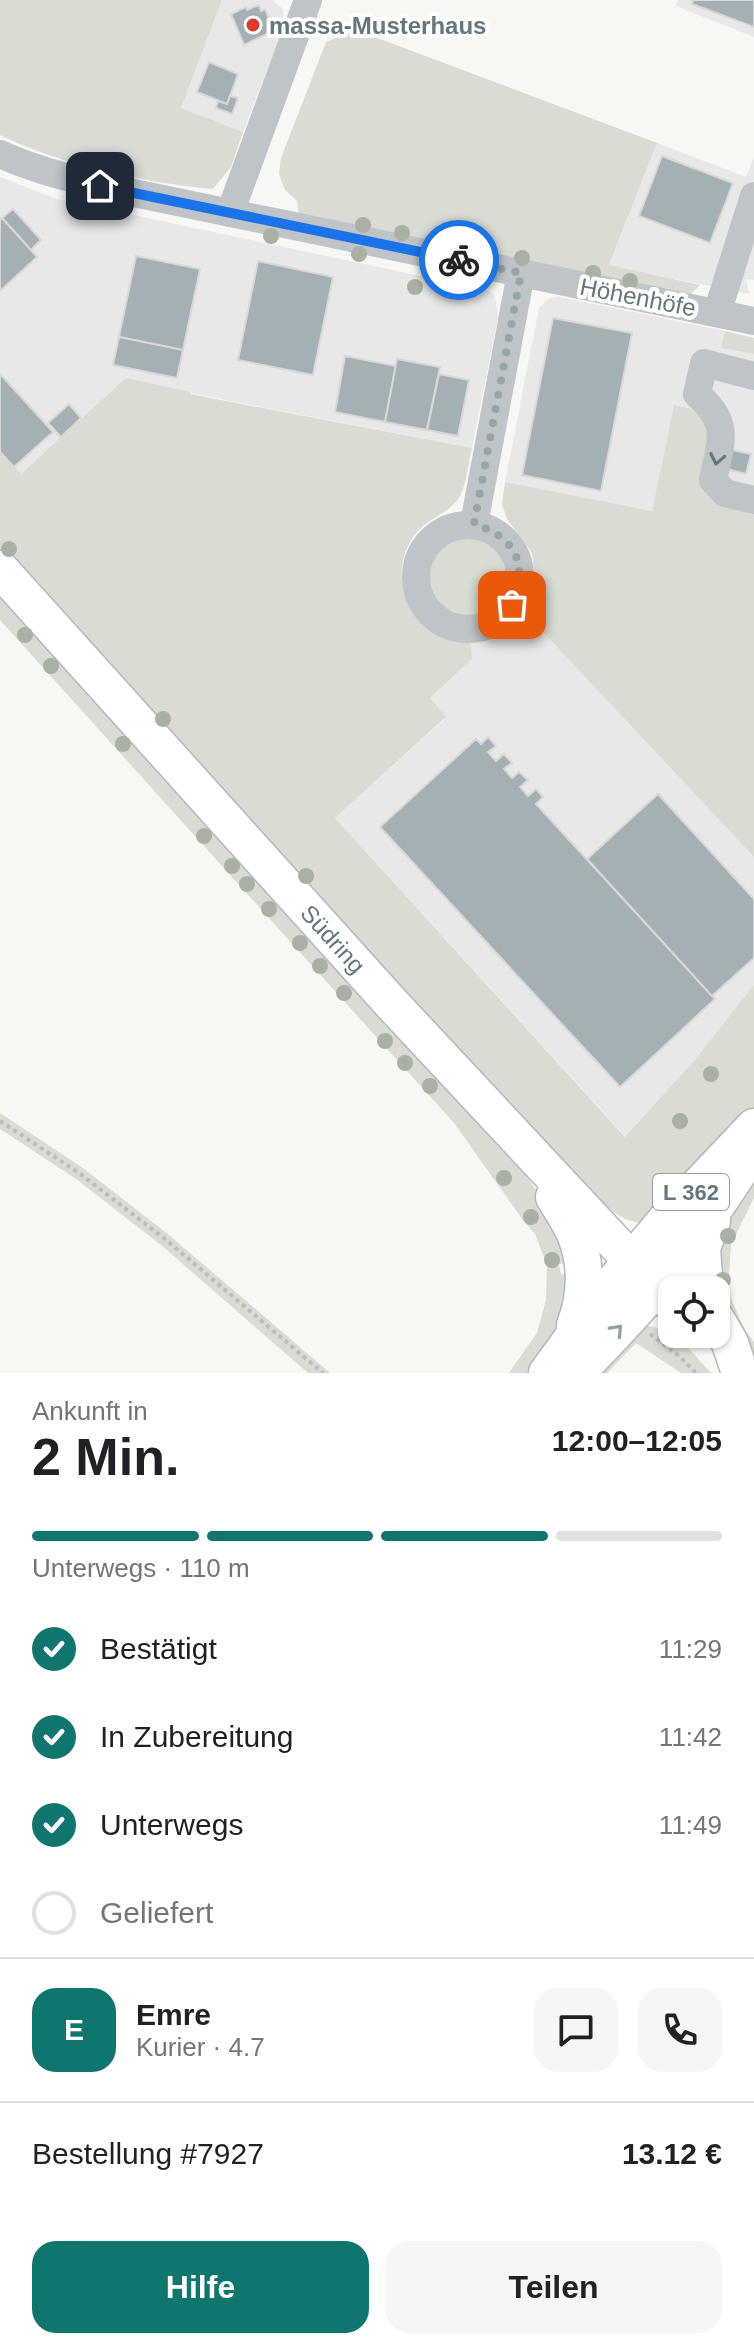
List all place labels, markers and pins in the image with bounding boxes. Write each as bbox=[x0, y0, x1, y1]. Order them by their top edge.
place label: massa-Musterhaus bbox=[269, 12, 486, 39]
marker: massa-Musterhaus bbox=[244, 16, 262, 34]
pin bbox=[66, 152, 134, 220]
pin bbox=[478, 571, 546, 639]

